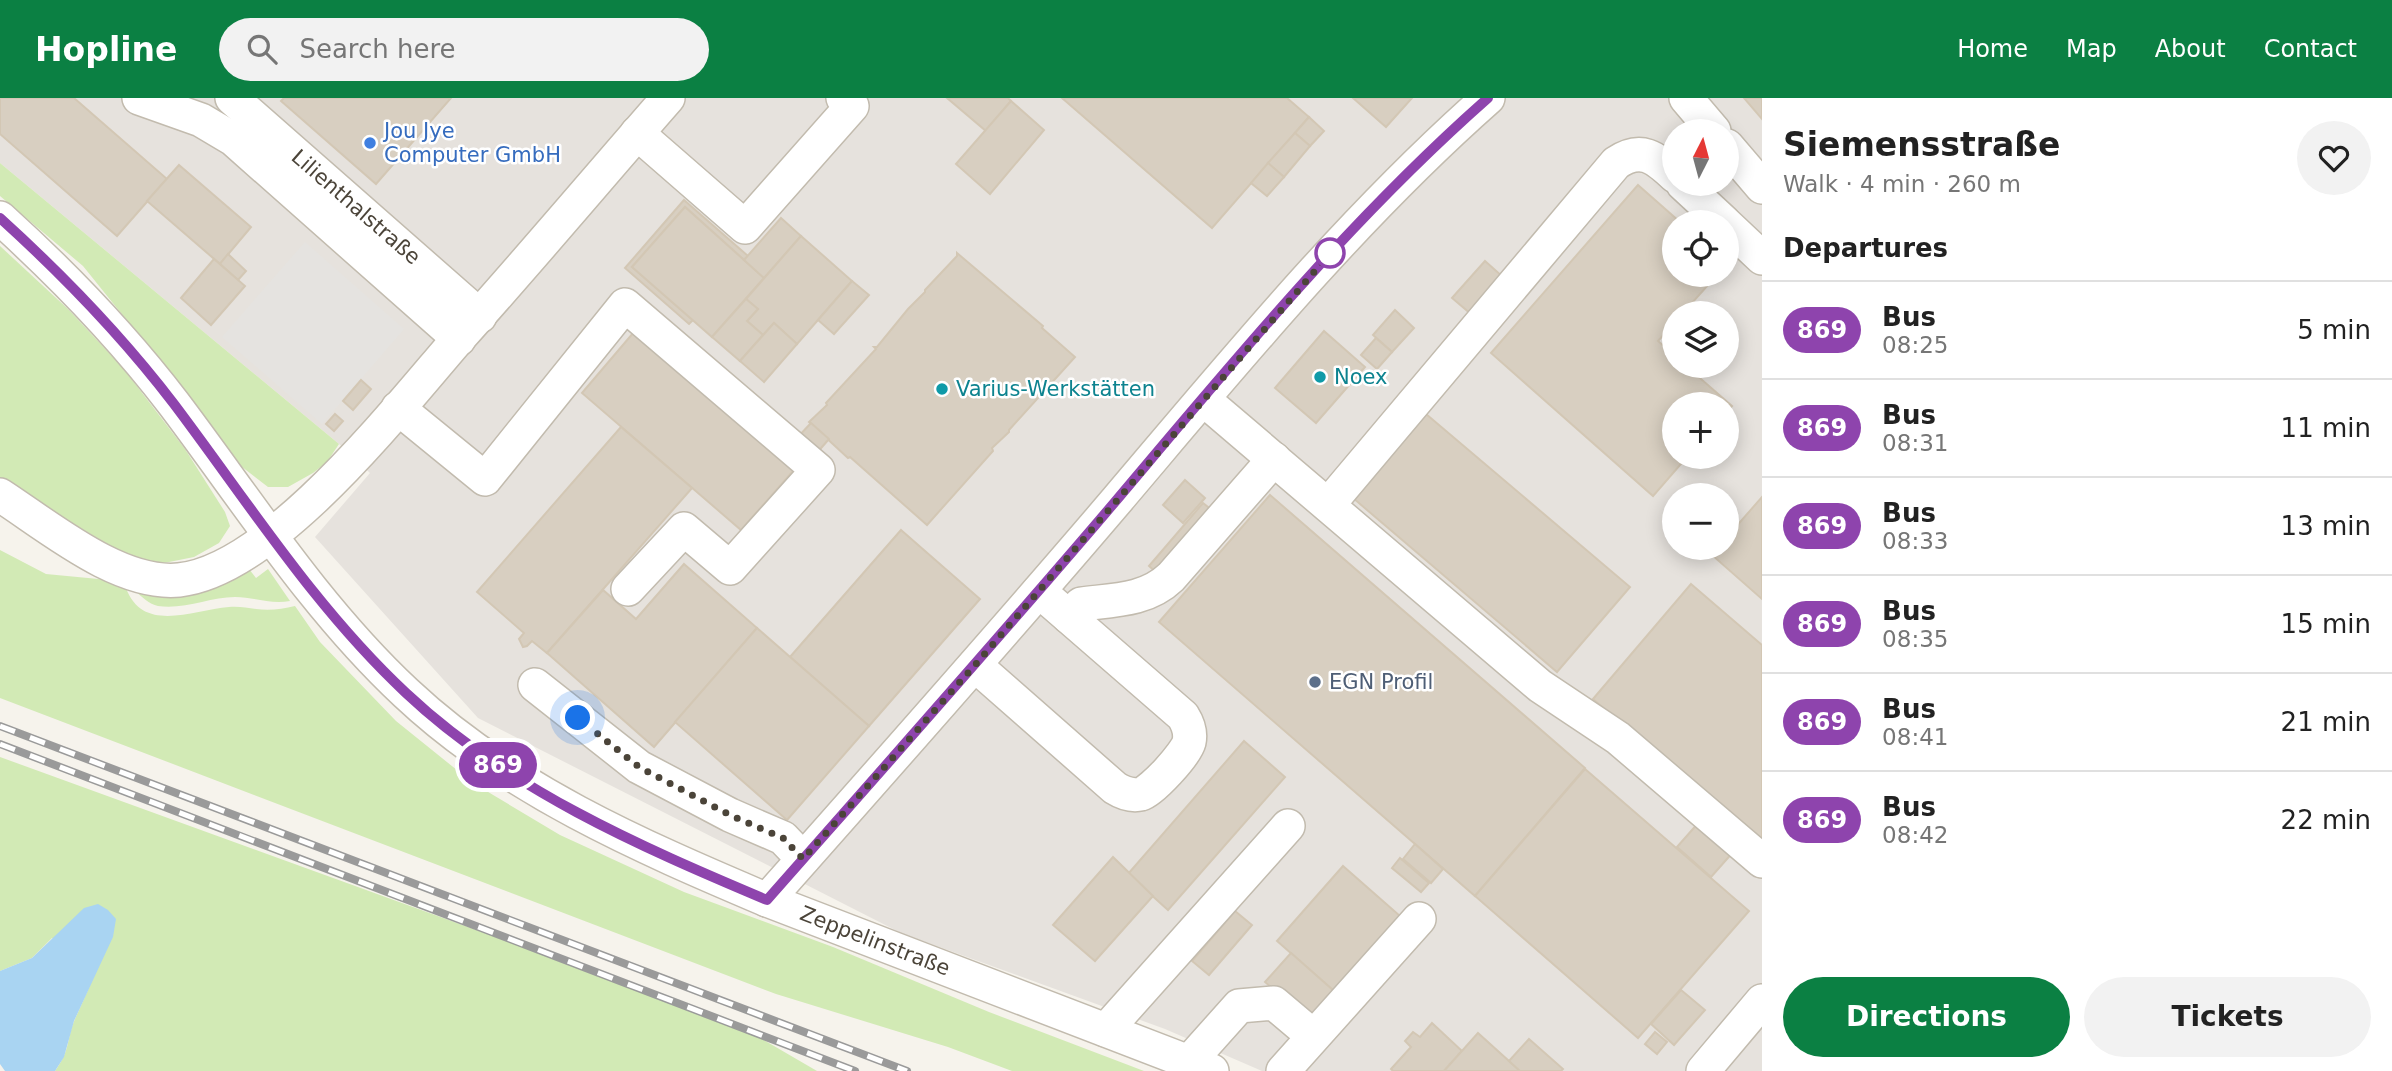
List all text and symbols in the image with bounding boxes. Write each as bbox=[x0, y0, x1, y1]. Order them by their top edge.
search box bbox=[219, 18, 709, 81]
text: Hopline bbox=[35, 30, 177, 69]
icon: search bbox=[243, 30, 281, 68]
text: Search here bbox=[299, 34, 456, 64]
text: Home bbox=[1957, 35, 2028, 63]
text: Map bbox=[2066, 35, 2117, 63]
text: About bbox=[2155, 35, 2226, 63]
text: Contact bbox=[2264, 35, 2357, 63]
place label: Jou Jye Computer GmbH bbox=[382, 119, 561, 167]
north arrow bbox=[1662, 119, 1740, 196]
map controls bbox=[1662, 119, 1739, 560]
button: heart bbox=[2297, 121, 2371, 195]
text: Siemensstraße bbox=[1783, 125, 2060, 164]
marker: Jou Jye Computer GmbH bbox=[362, 135, 378, 151]
street label: Lilienthalstraße bbox=[287, 145, 425, 269]
text: Walk · 4 min · 260 m bbox=[1783, 171, 2021, 197]
button: locate bbox=[1662, 210, 1739, 287]
text: Departures bbox=[1783, 233, 1948, 263]
unlabelled marker bbox=[1315, 238, 1345, 268]
button: layers bbox=[1662, 301, 1739, 378]
text: Bus bbox=[1882, 302, 1936, 332]
text: 5 min bbox=[2297, 315, 2371, 345]
text: 869 bbox=[1797, 316, 1847, 344]
text: 08:25 bbox=[1882, 332, 1948, 358]
place label: Noex bbox=[1334, 365, 1388, 389]
marker: Noex bbox=[1312, 369, 1328, 385]
place label: Varius-Werkstätten bbox=[956, 377, 1155, 401]
marker: Varius-Werkstätten bbox=[934, 381, 950, 397]
button: + bbox=[1662, 392, 1739, 469]
text: Bus bbox=[1882, 400, 1936, 430]
text: 11 min bbox=[2281, 413, 2371, 443]
text: 869 bbox=[1797, 414, 1847, 442]
text: 08:31 bbox=[1882, 430, 1948, 456]
button: − bbox=[1662, 483, 1739, 560]
text: Bus bbox=[1882, 498, 1936, 528]
text: 13 min bbox=[2281, 511, 2371, 541]
text: 869 bbox=[1797, 512, 1847, 540]
text: 08:33 bbox=[1882, 528, 1948, 554]
text: Bus bbox=[1882, 596, 1936, 626]
text: 15 min bbox=[2281, 609, 2371, 639]
text: 869 bbox=[1797, 610, 1847, 638]
text: 08:35 bbox=[1882, 626, 1948, 652]
place label: EGN Profil bbox=[1329, 670, 1433, 694]
marker: EGN Profil bbox=[1307, 674, 1323, 690]
text: Bus bbox=[1882, 694, 1936, 724]
your location bbox=[560, 700, 595, 735]
text: 21 min bbox=[2281, 707, 2371, 737]
text: 869 bbox=[1797, 708, 1847, 736]
text: 08:41 bbox=[1882, 724, 1948, 750]
line badge: 869 bbox=[458, 742, 538, 788]
text: 869 bbox=[473, 751, 523, 779]
text: Bus bbox=[1882, 792, 1936, 822]
text: 22 min bbox=[2281, 805, 2371, 835]
text: 869 bbox=[1797, 806, 1847, 834]
text: 08:42 bbox=[1882, 822, 1948, 848]
street label: Zeppelinstraße bbox=[797, 901, 953, 981]
button: Directions bbox=[1783, 977, 2070, 1057]
button: Tickets bbox=[2084, 977, 2371, 1057]

